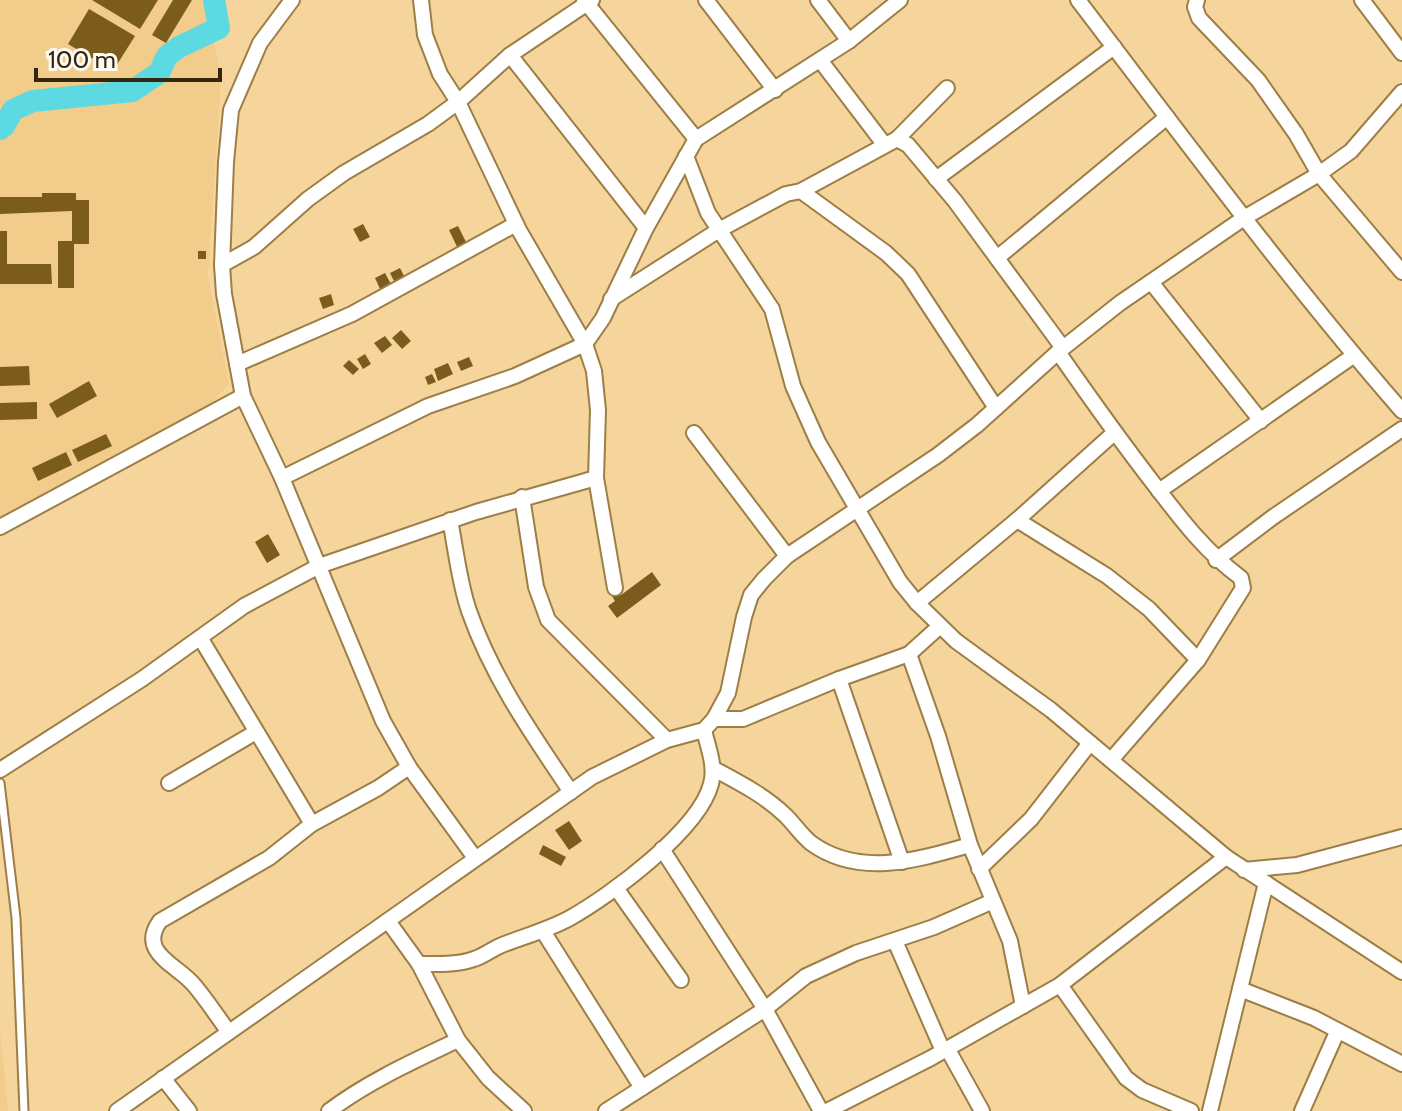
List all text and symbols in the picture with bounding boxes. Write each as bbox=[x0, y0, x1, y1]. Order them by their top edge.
scale bar bbox=[36, 32, 220, 82]
text: 100 m bbox=[48, 45, 116, 74]

